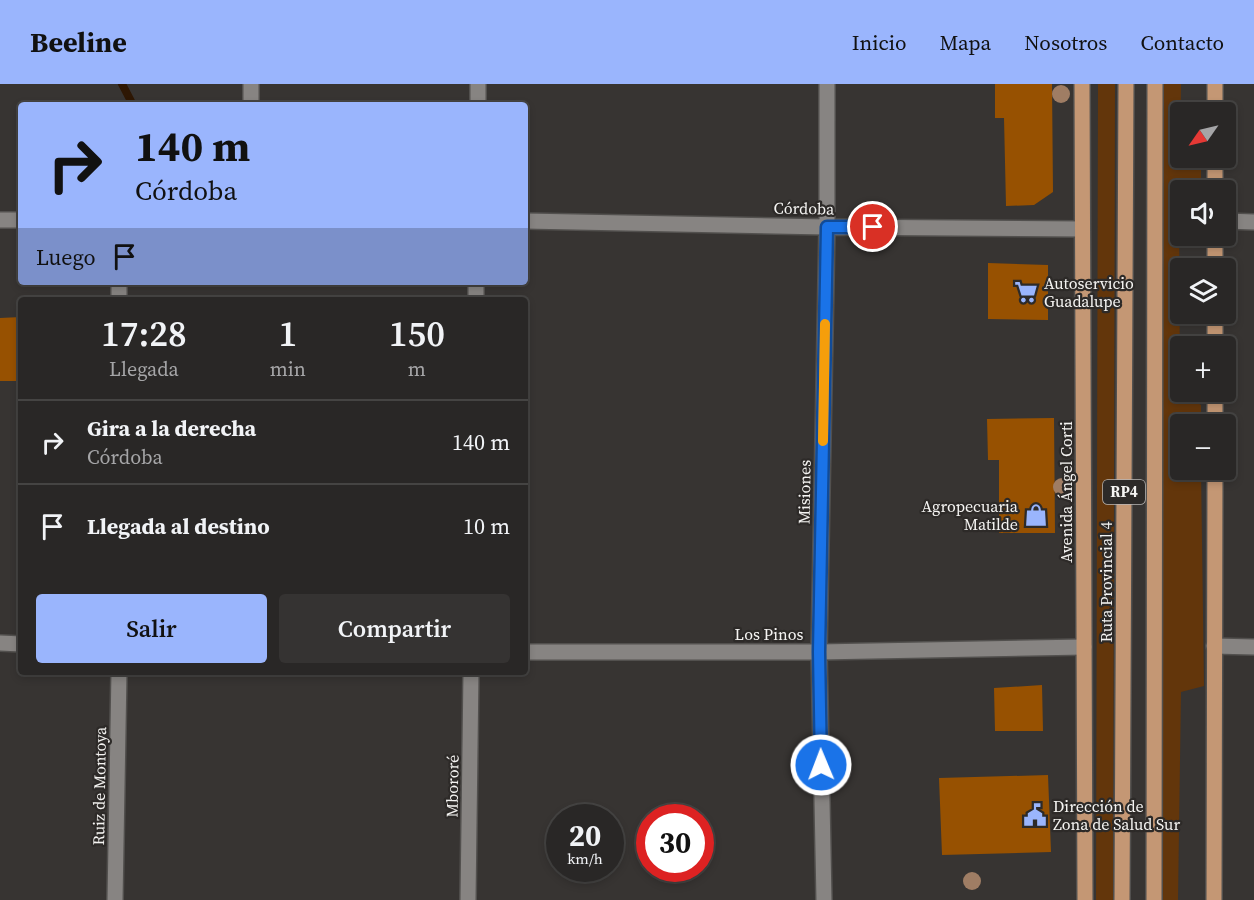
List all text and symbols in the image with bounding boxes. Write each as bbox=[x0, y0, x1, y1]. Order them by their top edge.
text: Beeline bbox=[30, 23, 127, 61]
text: Inicio bbox=[852, 28, 906, 57]
text: Mapa bbox=[939, 28, 991, 57]
text: Nosotros bbox=[1024, 28, 1107, 57]
text: Contacto bbox=[1140, 28, 1224, 57]
north arrow bbox=[1170, 102, 1236, 168]
map controls bbox=[1170, 102, 1236, 480]
text: 140 m bbox=[135, 117, 250, 175]
icon: right bbox=[36, 126, 114, 204]
text: Córdoba bbox=[135, 172, 237, 209]
button: sound bbox=[1170, 180, 1236, 246]
street label: Córdoba bbox=[774, 196, 835, 220]
pin bbox=[847, 201, 898, 252]
icon: arrive bbox=[856, 210, 889, 243]
icon: arrive bbox=[108, 240, 141, 273]
text: Luego bbox=[36, 242, 96, 272]
button: layers bbox=[1170, 258, 1236, 324]
place label: Autoservicio Guadalupe bbox=[1044, 272, 1134, 312]
supermarket icon: Autoservicio Guadalupe bbox=[1013, 279, 1039, 305]
text: 17:28 bbox=[101, 309, 187, 358]
text: 1 bbox=[278, 309, 297, 358]
text: 150 bbox=[389, 309, 445, 358]
button: + bbox=[1170, 336, 1236, 402]
text: Llegada bbox=[109, 355, 179, 383]
text: min bbox=[270, 355, 306, 383]
text: m bbox=[408, 355, 426, 383]
text: Gira a la derecha bbox=[87, 413, 256, 443]
button: − bbox=[1170, 414, 1236, 480]
street label: Avenida Ángel Corti bbox=[1055, 421, 1077, 563]
icon: right bbox=[36, 426, 69, 459]
text: 140 m bbox=[452, 427, 510, 457]
text: Córdoba bbox=[87, 443, 163, 471]
street label: Misiones bbox=[792, 460, 816, 524]
road number: RP4 bbox=[1103, 480, 1145, 504]
place label: Agropecuaria Matilde bbox=[921, 495, 1019, 535]
shop icon: Agropecuaria Matilde bbox=[1023, 502, 1049, 528]
icon: arrive bbox=[36, 510, 69, 543]
text: Llegada al destino bbox=[87, 511, 270, 541]
text: 10 m bbox=[463, 511, 510, 541]
street label: Ruta Provincial 4 bbox=[1095, 521, 1117, 643]
button: Salir bbox=[36, 594, 267, 663]
button: Compartir bbox=[279, 594, 510, 663]
street label: Los Pinos bbox=[735, 623, 803, 645]
street label: Ruiz de Montoya bbox=[87, 726, 111, 846]
position arrow bbox=[789, 733, 853, 797]
street label: Mbororé bbox=[440, 755, 464, 817]
place label: Dirección de Zona de Salud Sur bbox=[1053, 795, 1180, 835]
public building icon: Dirección de Zona de Salud Sur bbox=[1022, 802, 1048, 828]
speed limit sign: 30 bbox=[636, 804, 714, 882]
text: 20 bbox=[569, 815, 601, 856]
text: km/h bbox=[567, 848, 603, 869]

